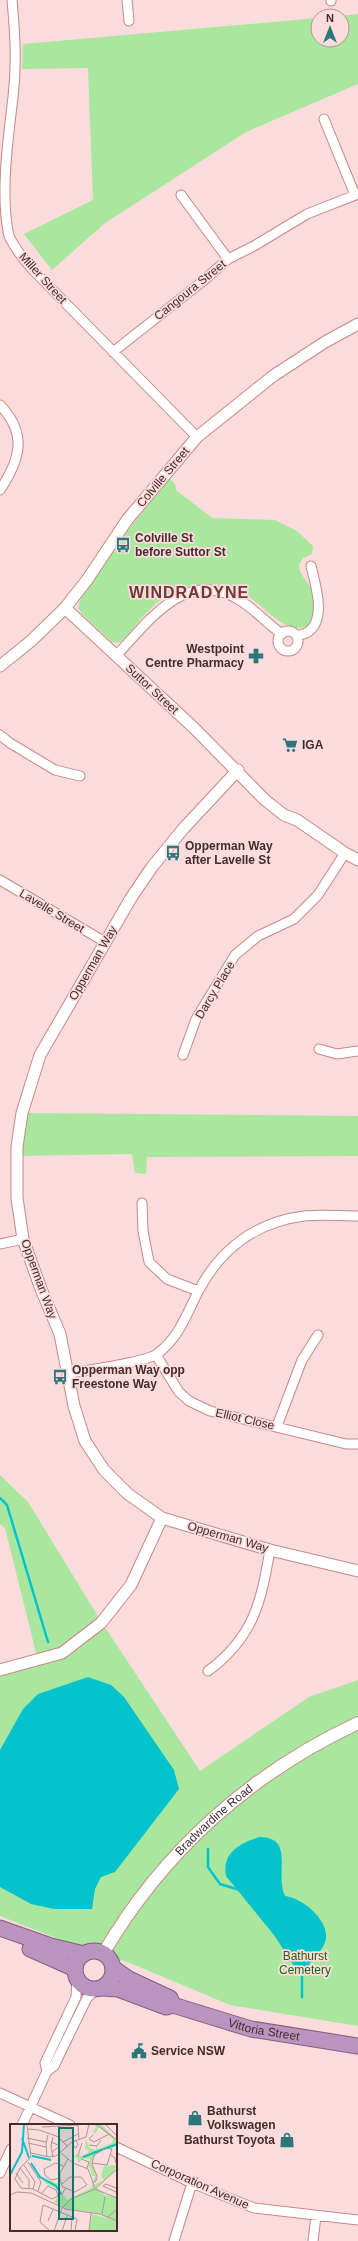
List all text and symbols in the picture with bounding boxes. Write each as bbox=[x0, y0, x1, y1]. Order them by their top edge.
north arrow bbox=[310, 8, 350, 48]
text: N bbox=[326, 12, 334, 24]
street label: Miller Street bbox=[16, 250, 70, 307]
street label: Cangoura Street bbox=[151, 256, 229, 323]
street label: Colville Street bbox=[134, 444, 193, 510]
place label: Colville St before Suttor St bbox=[135, 531, 226, 559]
bus stop icon: Colville St before Suttor St bbox=[114, 536, 132, 554]
district label: WINDRADYNE bbox=[129, 584, 249, 601]
place label: Westpoint Centre Pharmacy bbox=[145, 642, 244, 670]
pharmacy icon: Westpoint Centre Pharmacy bbox=[247, 647, 265, 665]
street label: Suttor Street bbox=[123, 661, 182, 718]
supermarket icon: IGA bbox=[281, 736, 299, 754]
place label: IGA bbox=[302, 738, 324, 752]
place label: Opperman Way after Lavelle St bbox=[185, 839, 273, 867]
bus stop icon: Opperman Way after Lavelle St bbox=[164, 844, 182, 862]
street label: Lavelle Street bbox=[17, 886, 88, 936]
street label: Opperman Way bbox=[66, 923, 120, 1003]
street label: Darcy Place bbox=[192, 958, 238, 1021]
street label: Opperman Way bbox=[18, 1237, 60, 1321]
place label: Opperman Way opp Freestone Way bbox=[72, 1363, 185, 1391]
bus stop icon: Opperman Way opp Freestone Way bbox=[51, 1368, 69, 1386]
street label: Elliot Close bbox=[214, 1405, 276, 1433]
street label: Opperman Way bbox=[186, 1519, 270, 1555]
street label: Bradwardine Road bbox=[172, 1781, 256, 1858]
park label: Bathurst Cemetery bbox=[279, 1949, 331, 1977]
street label: Vittoria Street bbox=[226, 2015, 301, 2044]
public building icon: Service NSW bbox=[130, 2042, 148, 2060]
place label: Service NSW bbox=[151, 2044, 226, 2058]
place label: Bathurst Volkswagen bbox=[207, 2104, 275, 2132]
shop icon: Bathurst Volkswagen bbox=[186, 2109, 204, 2127]
inset map bbox=[10, 2124, 117, 2231]
shop icon: Bathurst Toyota bbox=[278, 2131, 296, 2149]
place label: Bathurst Toyota bbox=[184, 2133, 275, 2147]
street label: Corporation Avenue bbox=[149, 2156, 251, 2212]

